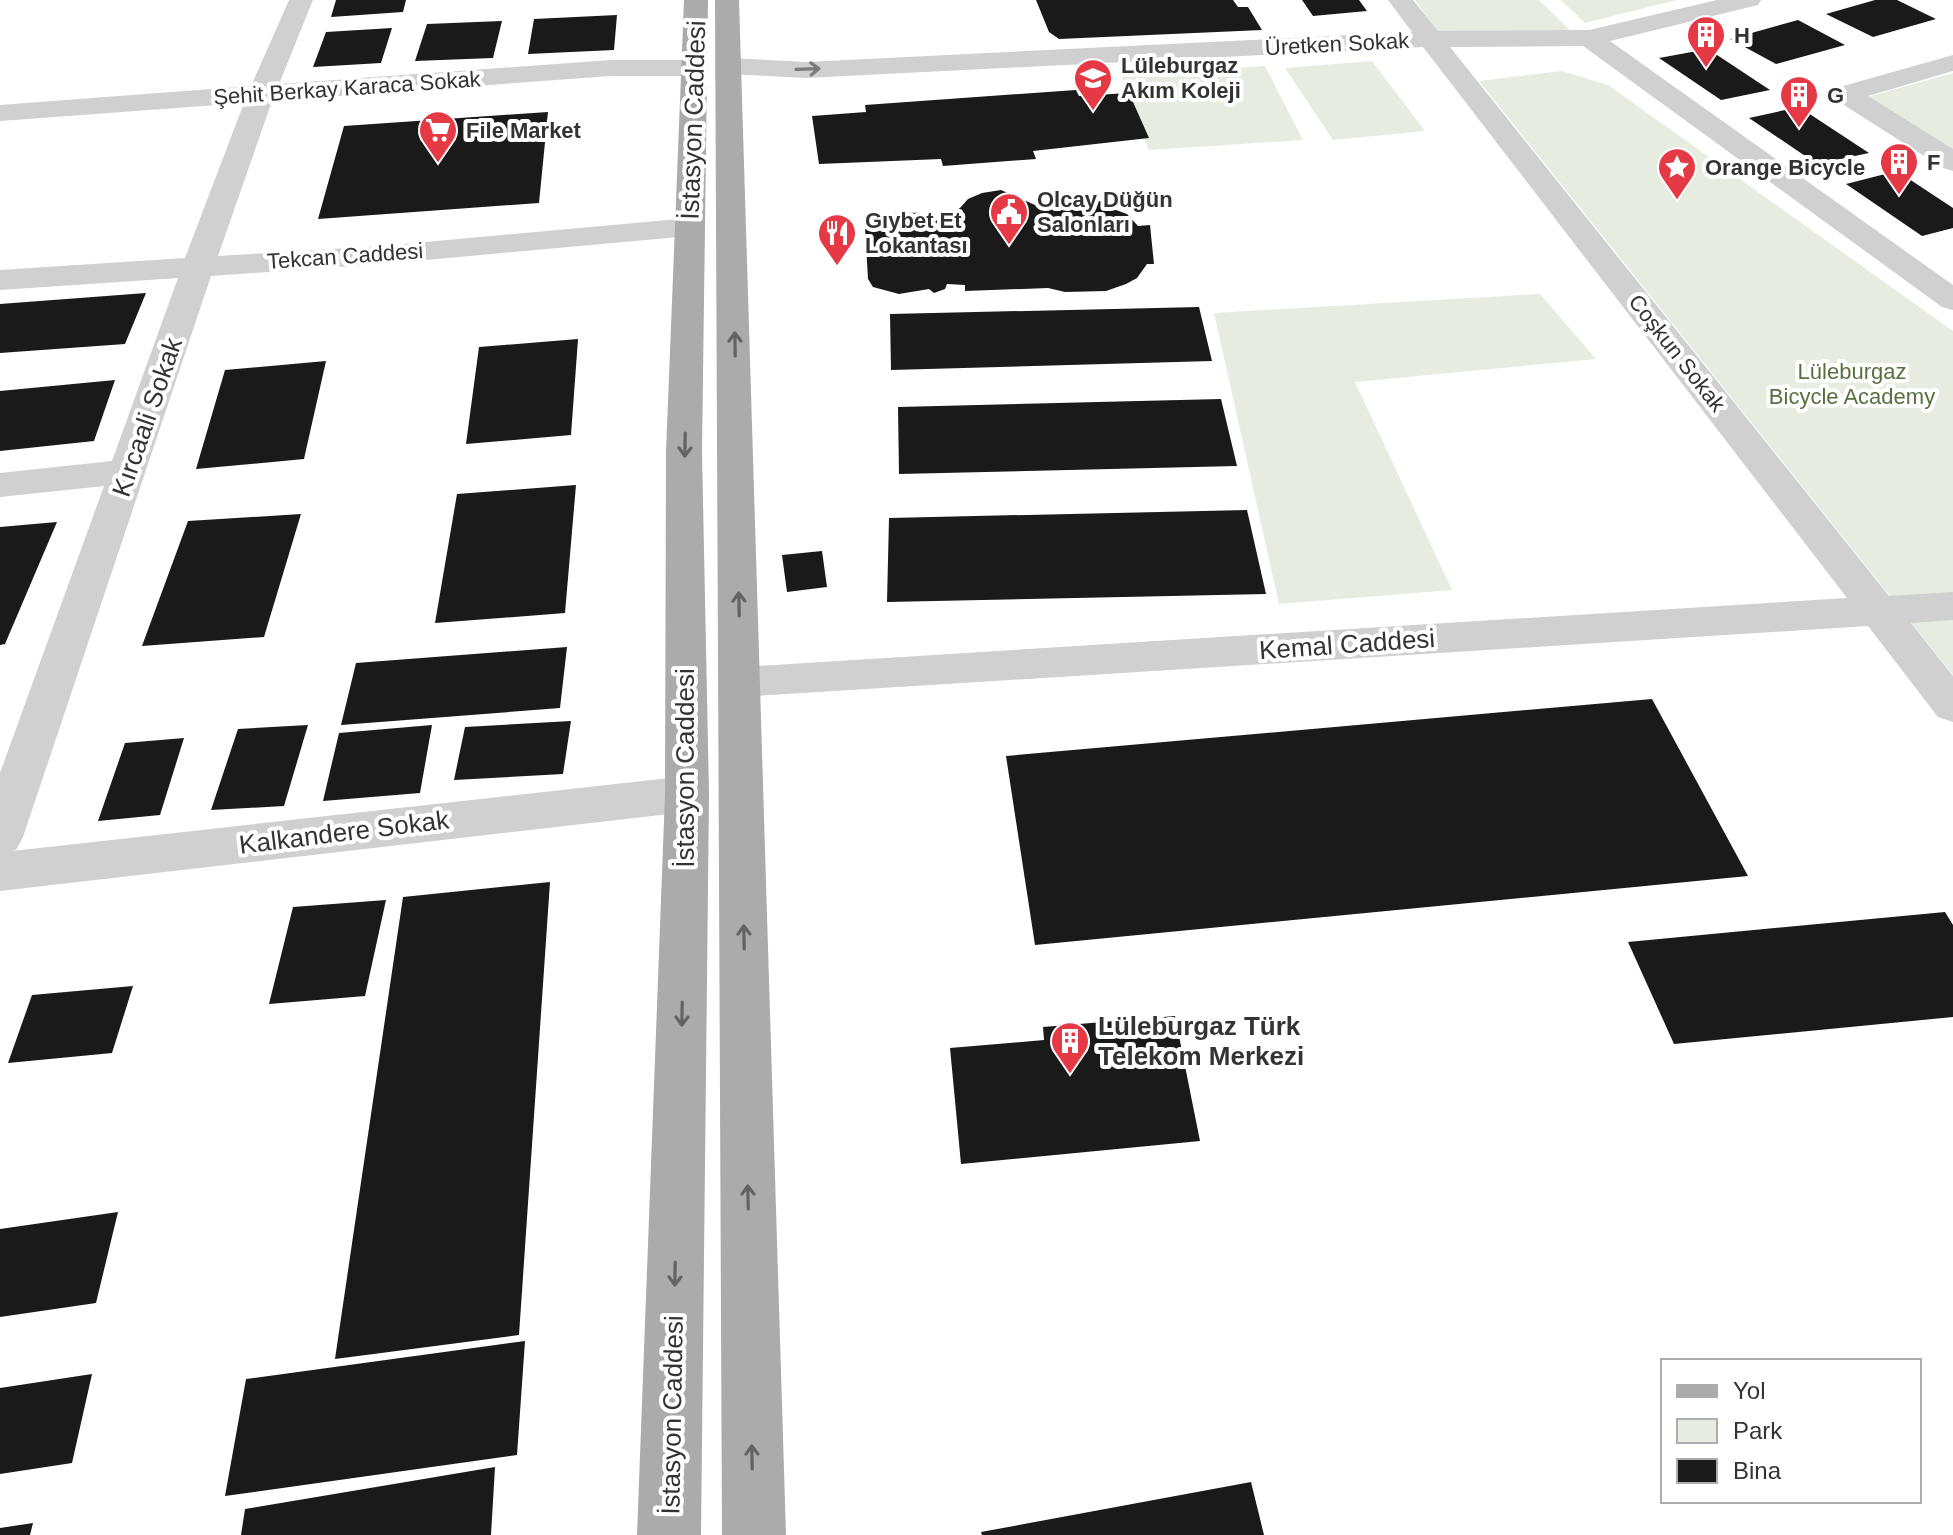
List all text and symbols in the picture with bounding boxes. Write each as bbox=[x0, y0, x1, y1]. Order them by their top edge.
building icon: H bbox=[1685, 14, 1727, 69]
street label: İstasyon Caddesi bbox=[675, 20, 711, 220]
place label: H bbox=[1734, 23, 1750, 48]
street label: Üretken Sokak bbox=[1264, 28, 1411, 60]
place label: Lüleburgaz Akım Koleji bbox=[1121, 53, 1241, 103]
school or university icon: Lüleburgaz Akım Koleji bbox=[1072, 57, 1114, 112]
one-way arrow bbox=[794, 62, 821, 77]
street label: Şehit Berkay Karaca Sokak bbox=[213, 66, 482, 110]
building icon: G bbox=[1778, 74, 1820, 129]
place label: G bbox=[1827, 83, 1844, 108]
supermarket icon: File Market bbox=[417, 109, 459, 164]
place label: File Market bbox=[466, 118, 582, 143]
building icon: F bbox=[1878, 141, 1920, 196]
place icon: Orange Bicycle bbox=[1656, 146, 1698, 201]
place label: F bbox=[1927, 150, 1940, 175]
place label: Orange Bicycle bbox=[1705, 155, 1865, 180]
place label: Olcay Düğün Salonları bbox=[1037, 187, 1173, 237]
public building icon: Olcay Düğün Salonları bbox=[988, 191, 1030, 246]
place label: Gıybet Et Lokantası bbox=[865, 208, 968, 258]
restaurant icon: Gıybet Et Lokantası bbox=[816, 212, 858, 267]
street label: Tekcan Caddesi bbox=[266, 238, 424, 274]
street label: Coşkun Sokak bbox=[1623, 289, 1731, 417]
one-way arrow bbox=[727, 331, 742, 358]
street label: Kırcaali Sokak bbox=[106, 333, 189, 500]
park label: Lüleburgaz Bicycle Academy bbox=[1769, 359, 1935, 409]
one-way arrow bbox=[677, 431, 692, 458]
one-way arrow bbox=[731, 591, 747, 618]
street label: Kemal Caddesi bbox=[1258, 623, 1436, 665]
street label: İstasyon Caddesi bbox=[670, 668, 700, 868]
street label: Kalkandere Sokak bbox=[237, 804, 452, 860]
one-way arrow bbox=[736, 924, 752, 951]
one-way arrow bbox=[674, 1000, 689, 1027]
place label: Lüleburgaz Türk Telekom Merkezi bbox=[1098, 1011, 1304, 1071]
building icon: Lüleburgaz Türk Telekom Merkezi bbox=[1049, 1020, 1091, 1075]
one-way arrow bbox=[740, 1184, 756, 1211]
one-way arrow bbox=[668, 1260, 683, 1287]
street label: İstasyon Caddesi bbox=[655, 1315, 689, 1515]
legend bbox=[1661, 1359, 1921, 1503]
text: Yol bbox=[1733, 1377, 1765, 1404]
text: Park bbox=[1733, 1417, 1783, 1444]
one-way arrow bbox=[745, 1444, 760, 1471]
text: Bina bbox=[1733, 1457, 1782, 1484]

